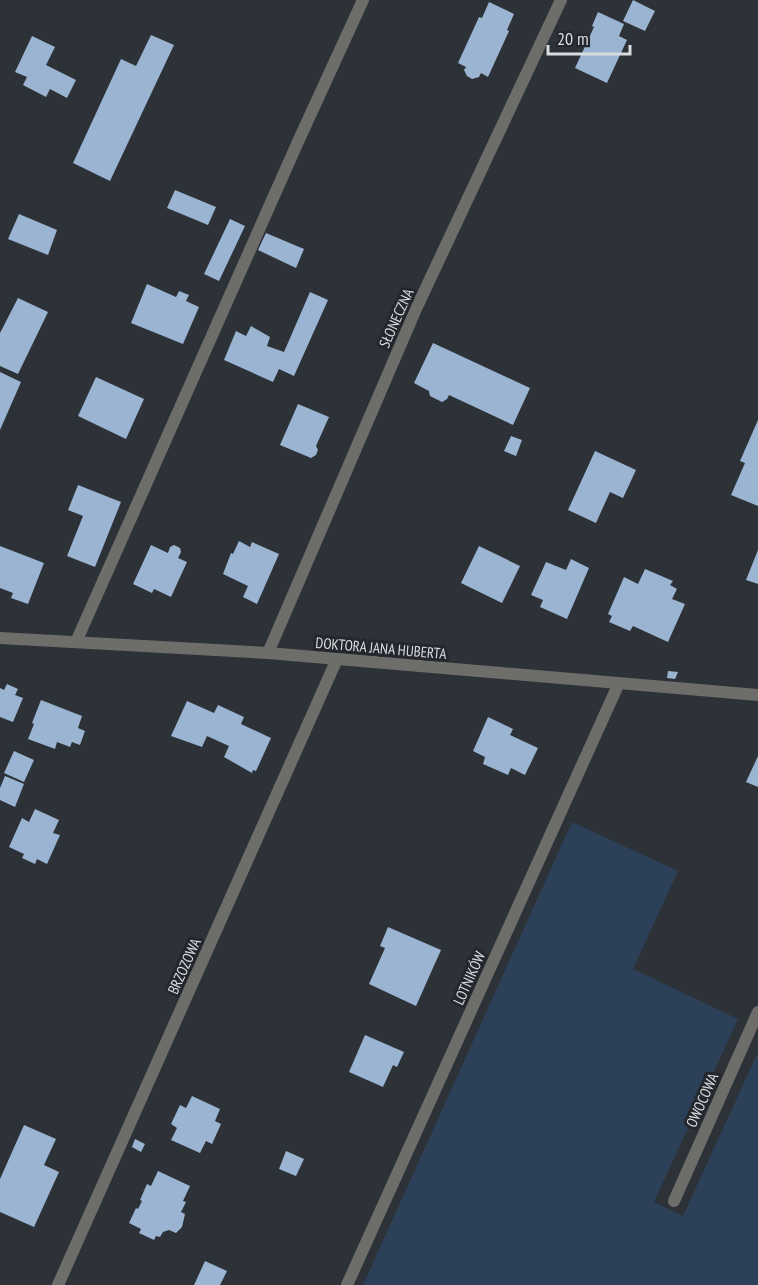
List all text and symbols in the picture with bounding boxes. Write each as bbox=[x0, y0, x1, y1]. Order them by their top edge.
scale bar bbox=[548, 18, 630, 56]
text: 20 m bbox=[557, 27, 589, 50]
street label: SŁONECZNA bbox=[375, 285, 418, 351]
street label: DOKTORA JANA HUBERTA bbox=[315, 633, 448, 663]
street label: BRZOZOWA bbox=[163, 934, 205, 997]
street label: LOTNIKÓW bbox=[449, 948, 489, 1008]
street label: OWOCOWA bbox=[682, 1069, 723, 1130]

